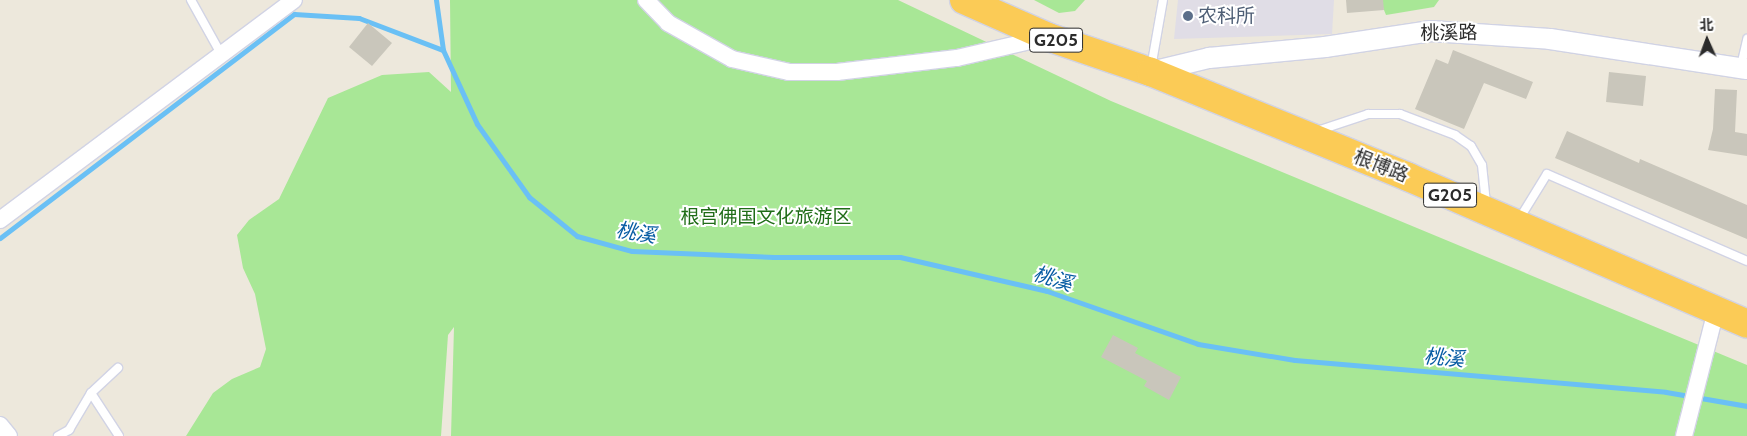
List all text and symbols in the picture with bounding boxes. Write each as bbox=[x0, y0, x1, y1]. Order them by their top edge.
place label: 农科所 bbox=[1198, 5, 1255, 27]
marker: 农科所 bbox=[1182, 10, 1194, 22]
north arrow bbox=[1682, 15, 1732, 65]
text: 北 bbox=[1699, 16, 1714, 34]
street label: 桃溪路 bbox=[1420, 21, 1478, 45]
road number: G205 bbox=[1028, 24, 1084, 56]
street label: 根博路 bbox=[1350, 145, 1412, 187]
road number: G205 bbox=[1422, 180, 1478, 210]
park label: 根宫佛国文化旅游区 bbox=[681, 206, 851, 228]
water label: 桃溪 bbox=[614, 218, 658, 248]
water label: 桃溪 bbox=[1030, 262, 1076, 296]
water label: 桃溪 bbox=[1423, 344, 1465, 372]

